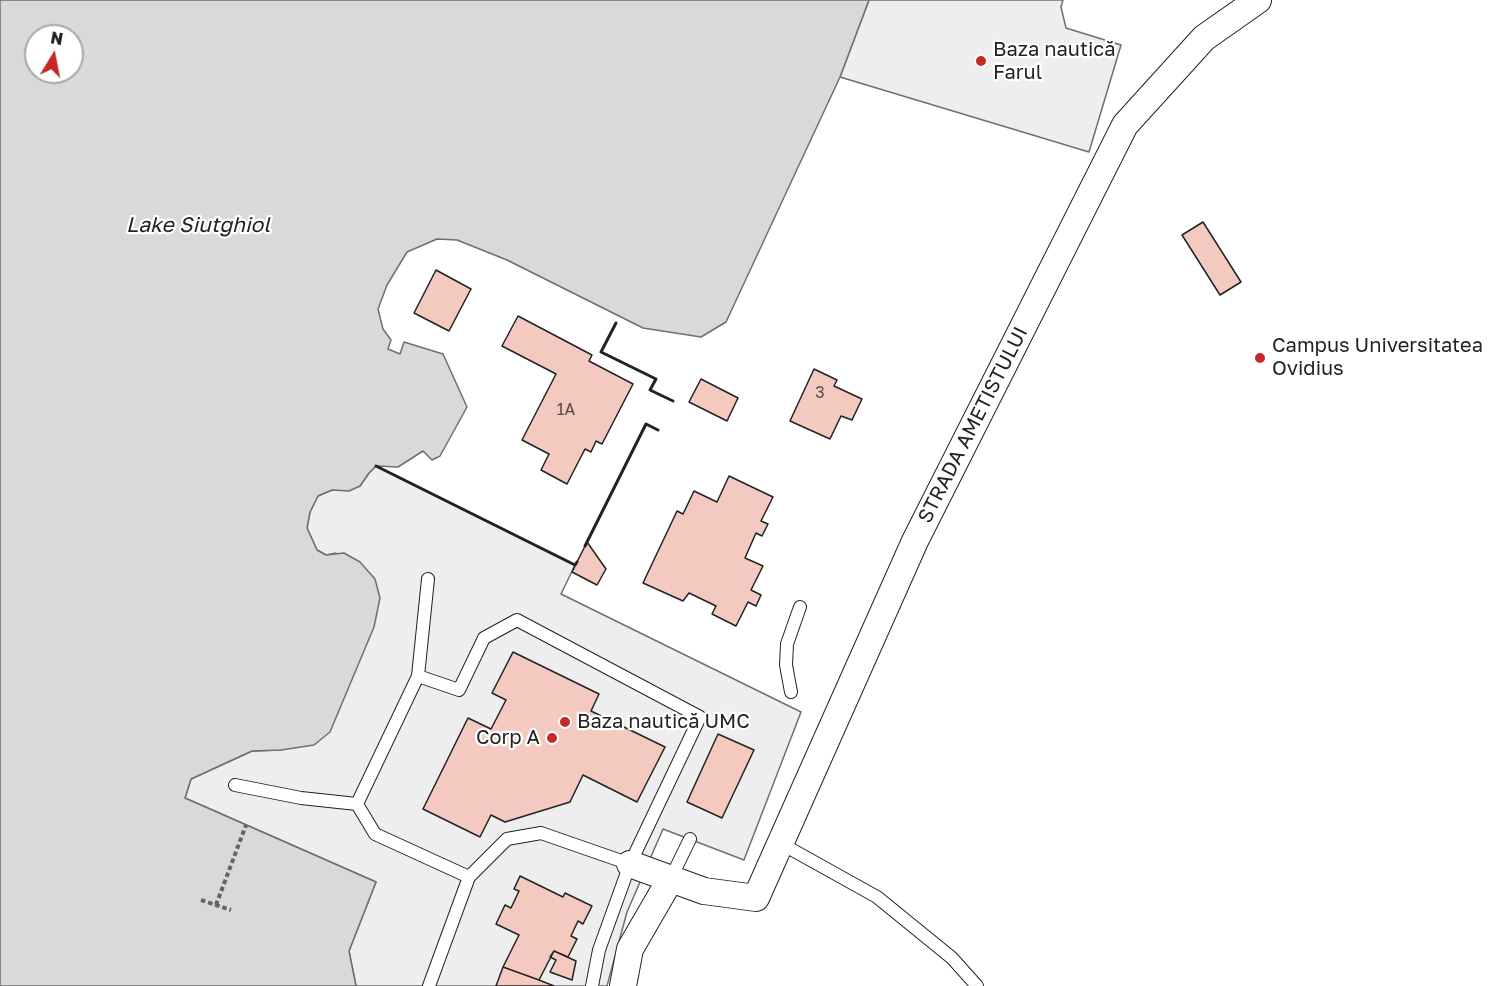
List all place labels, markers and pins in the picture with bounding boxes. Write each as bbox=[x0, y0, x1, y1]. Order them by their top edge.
place label: Baza nautică Farul bbox=[993, 38, 1115, 85]
marker: Baza nautică Farul bbox=[974, 54, 988, 68]
place label: Campus Universitatea Ovidius bbox=[1272, 334, 1483, 381]
marker: Campus Universitatea Ovidius bbox=[1253, 351, 1267, 365]
place label: Baza nautică UMC bbox=[577, 710, 750, 734]
marker: Baza nautică UMC bbox=[558, 715, 572, 729]
place label: Corp A bbox=[476, 726, 540, 750]
marker: Corp A bbox=[545, 731, 559, 745]

